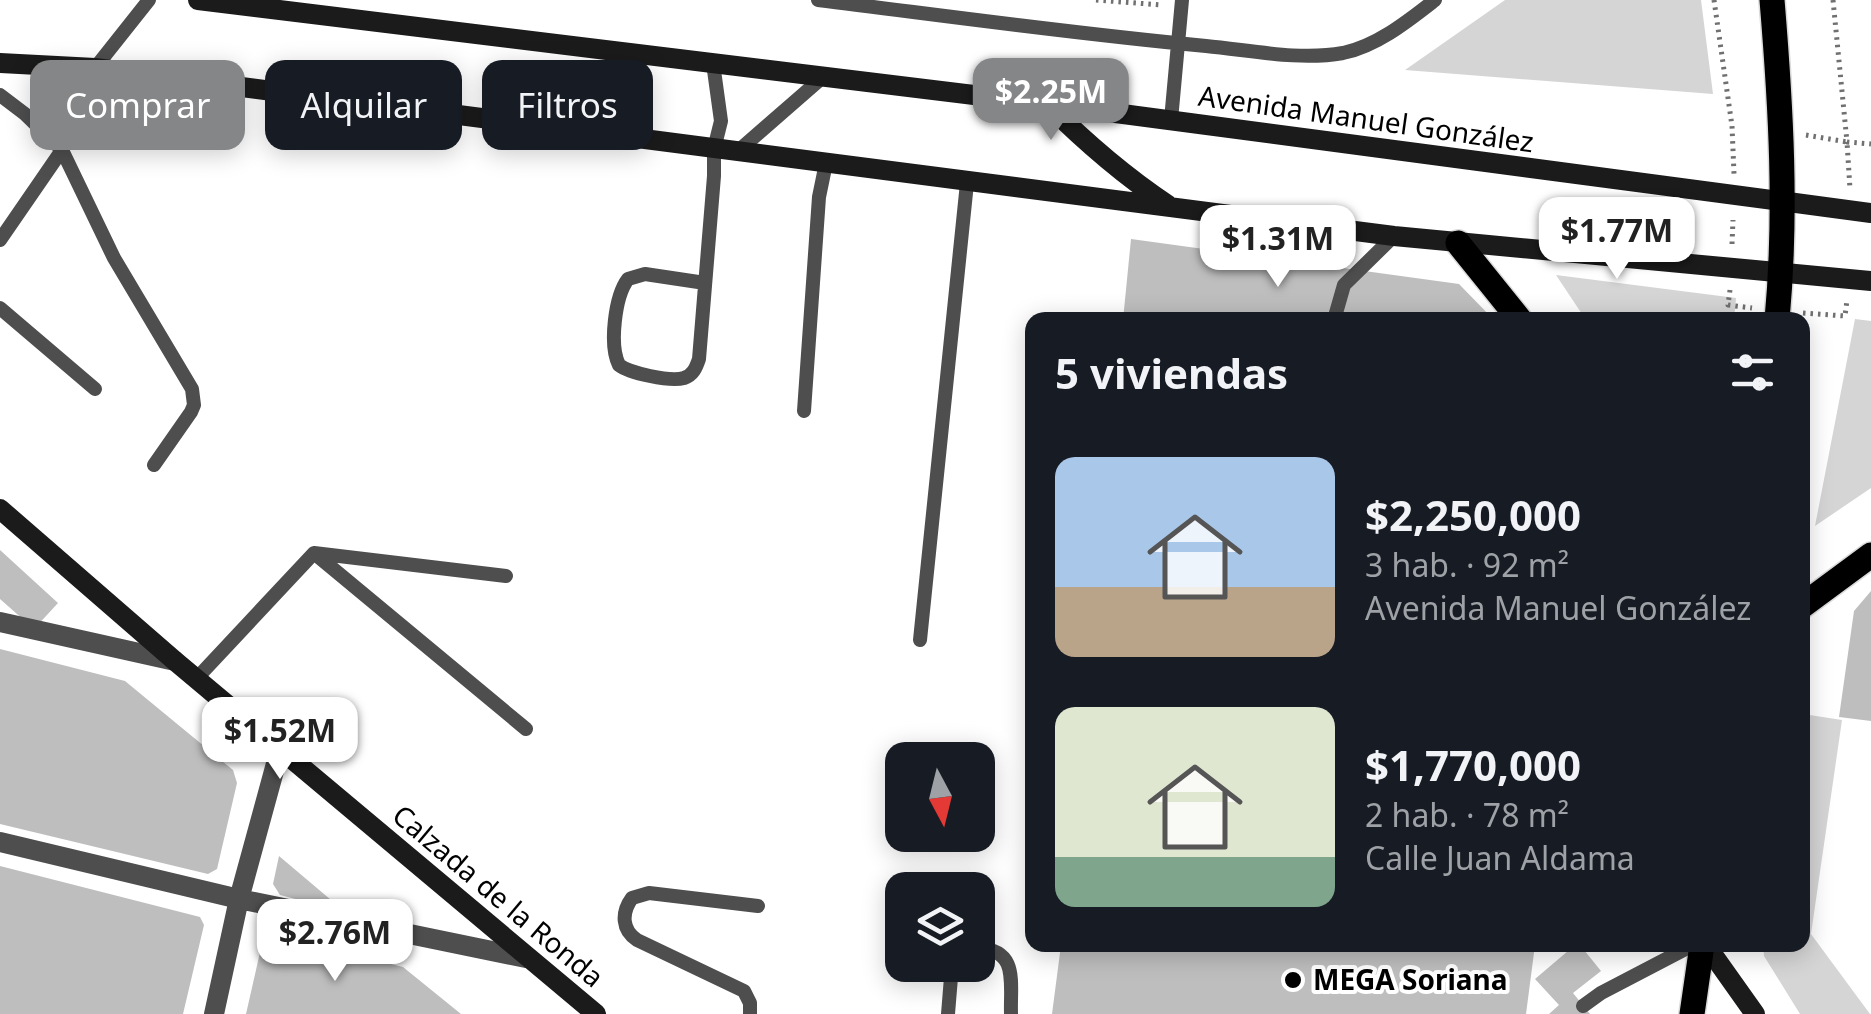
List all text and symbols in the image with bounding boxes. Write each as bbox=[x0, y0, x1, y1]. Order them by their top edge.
pin: $2.25M bbox=[970, 58, 1132, 143]
chip: Comprar bbox=[30, 60, 245, 150]
chip: Alquilar bbox=[265, 60, 462, 150]
chip: Filtros bbox=[482, 60, 653, 150]
text: $2.25M bbox=[995, 69, 1107, 112]
street label: Avenida Manuel González bbox=[1196, 76, 1536, 160]
pin: $1.77M bbox=[1536, 197, 1698, 282]
pin: $1.31M bbox=[1197, 205, 1359, 290]
text: $1.77M bbox=[1561, 208, 1673, 251]
text: $1.31M bbox=[1222, 216, 1334, 259]
text: 5 viviendas bbox=[1055, 344, 1288, 401]
icon: filters bbox=[1725, 345, 1780, 400]
text: $2,250,000 bbox=[1365, 486, 1581, 543]
icon: home bbox=[1135, 497, 1255, 617]
text: 3 hab. · 92 m² bbox=[1365, 543, 1569, 586]
text: Avenida Manuel González bbox=[1365, 586, 1751, 629]
pin: $1.52M bbox=[199, 697, 361, 782]
text: $1.52M bbox=[224, 708, 336, 751]
text: $1,770,000 bbox=[1365, 736, 1581, 793]
north arrow bbox=[885, 742, 995, 852]
map controls bbox=[885, 742, 995, 982]
icon: home bbox=[1135, 747, 1255, 867]
text: 2 hab. · 78 m² bbox=[1365, 793, 1569, 836]
street label: Calzada de la Ronda bbox=[385, 796, 612, 995]
text: Calle Juan Aldama bbox=[1365, 836, 1635, 879]
button: layers bbox=[885, 872, 995, 982]
pin: $2.76M bbox=[254, 899, 416, 984]
text: $2.76M bbox=[279, 910, 391, 953]
place label: MEGA Soriana bbox=[1313, 960, 1508, 998]
marker: MEGA Soriana bbox=[1282, 969, 1304, 991]

